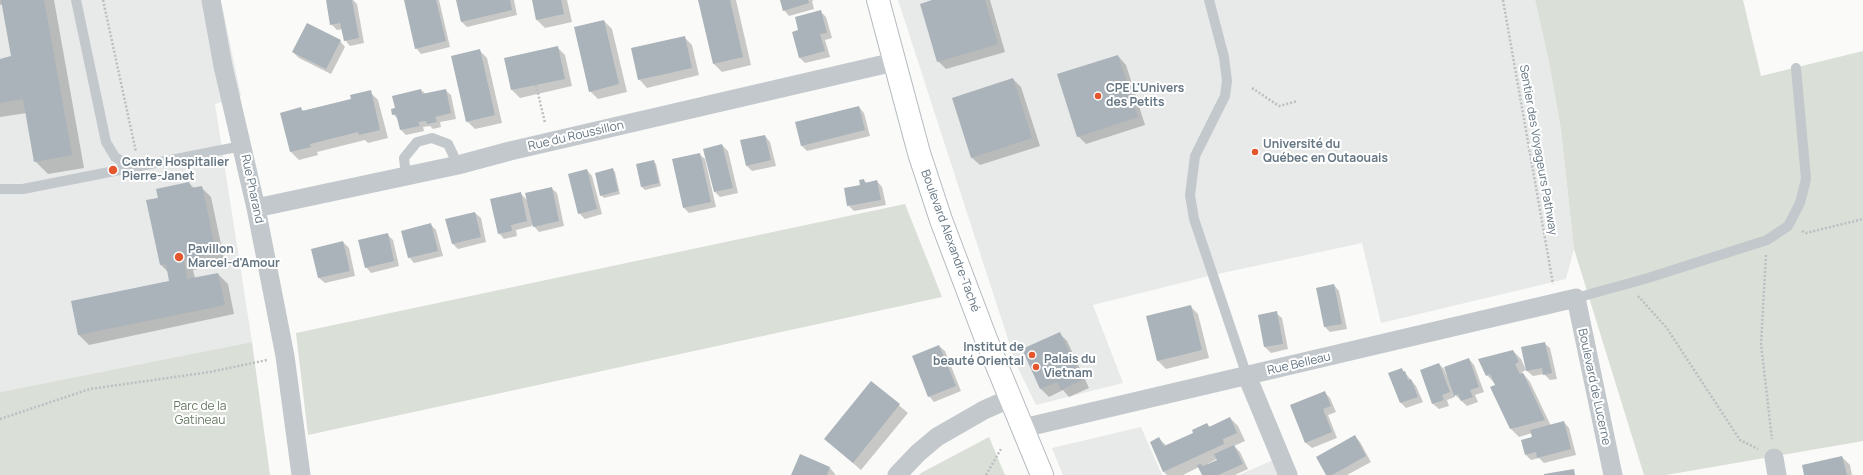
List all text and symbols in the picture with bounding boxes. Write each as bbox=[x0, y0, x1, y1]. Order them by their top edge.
street label: Sentier des Voyageurs Pathway bbox=[1516, 64, 1560, 236]
place label: CPE L'Univers des Petits bbox=[1106, 82, 1184, 110]
marker: CPE L'Univers des Petits bbox=[1093, 91, 1103, 101]
street label: Rue du Roussillon bbox=[527, 118, 625, 154]
place label: Université du Québec en Outaouais bbox=[1263, 138, 1388, 166]
marker: Université du Québec en Outaouais bbox=[1250, 147, 1260, 157]
street label: Rue Pharand bbox=[238, 153, 266, 225]
place label: Centre Hospitalier Pierre-Janet bbox=[122, 156, 229, 184]
marker: Centre Hospitalier Pierre-Janet bbox=[107, 164, 119, 176]
street label: Boulevard Alexandre-Taché bbox=[918, 168, 982, 314]
place label: Pavillon Marcel-d'Amour bbox=[188, 243, 280, 271]
marker: Pavillon Marcel-d'Amour bbox=[173, 251, 185, 263]
street label: Boulevard de Lucerne bbox=[1575, 327, 1613, 447]
place label: Institut de beauté Oriental bbox=[933, 341, 1024, 369]
marker: Institut de beauté Oriental bbox=[1027, 350, 1037, 360]
street label: Rue Belleau bbox=[1266, 350, 1332, 378]
place label: Palais du Vietnam bbox=[1044, 353, 1096, 381]
marker: Palais du Vietnam bbox=[1031, 362, 1041, 372]
park label: Parc de la Gatineau bbox=[174, 400, 226, 428]

